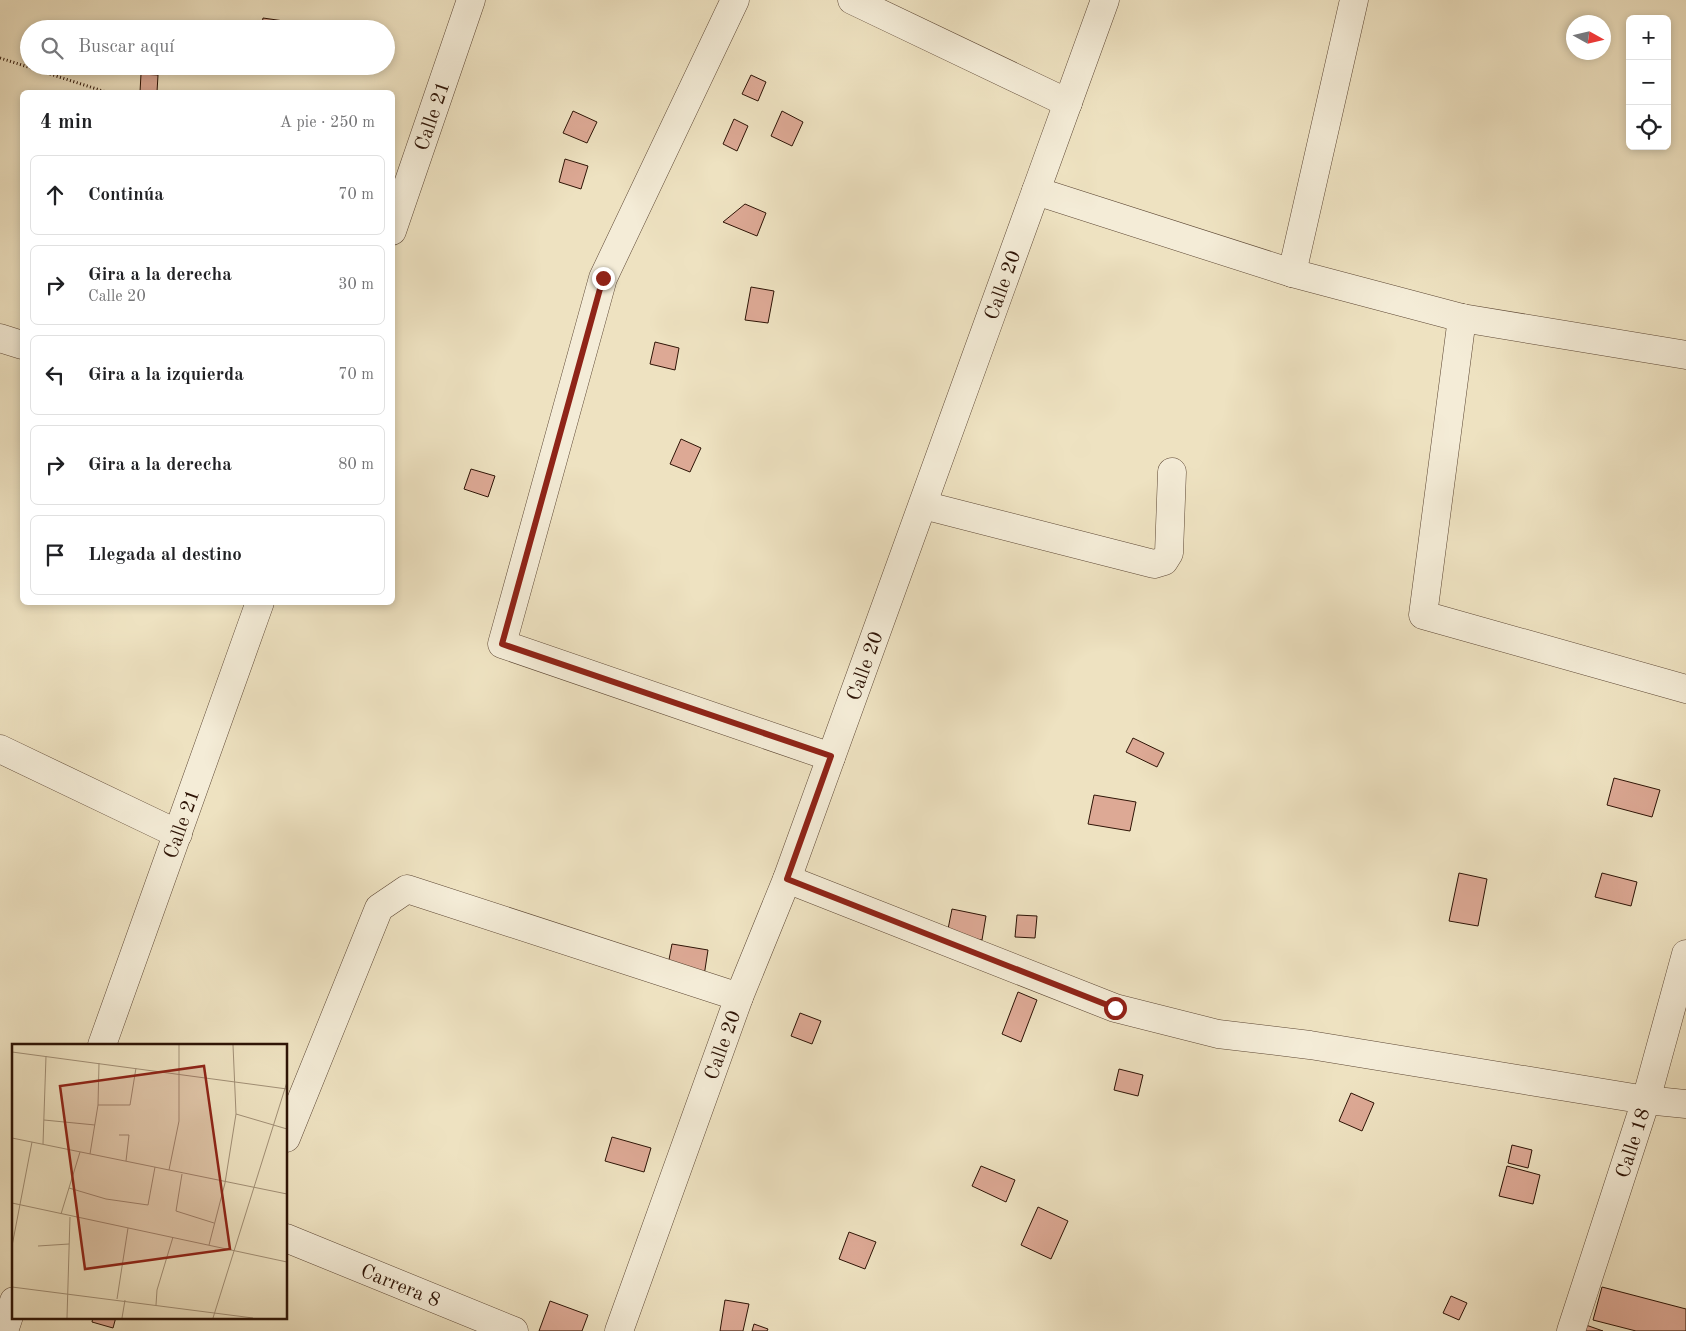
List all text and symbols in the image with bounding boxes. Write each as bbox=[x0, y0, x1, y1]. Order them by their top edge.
north arrow bbox=[1566, 15, 1611, 60]
map controls bbox=[1626, 15, 1671, 150]
button: + bbox=[1626, 15, 1671, 60]
search box bbox=[20, 20, 395, 75]
icon: search bbox=[38, 34, 66, 62]
text: Buscar aquí bbox=[78, 38, 174, 57]
button: − bbox=[1626, 60, 1671, 105]
street label: Calle 21 bbox=[412, 79, 455, 154]
button: locate bbox=[1626, 105, 1671, 150]
text: 4 min bbox=[40, 112, 93, 133]
text: A pie · 250 m bbox=[280, 115, 375, 131]
icon: ahead bbox=[41, 181, 69, 209]
text: Continúa bbox=[88, 186, 164, 205]
text: 70 m bbox=[338, 187, 374, 203]
street label: Calle 20 bbox=[982, 248, 1025, 323]
text: Gira a la derecha bbox=[88, 266, 232, 285]
route end bbox=[592, 267, 615, 290]
icon: right bbox=[41, 271, 69, 299]
text: 30 m bbox=[338, 277, 374, 293]
text: Calle 20 bbox=[88, 289, 146, 305]
icon: left bbox=[41, 361, 69, 389]
text: Gira a la izquierda bbox=[88, 366, 244, 385]
text: 70 m bbox=[338, 367, 374, 383]
icon: right bbox=[41, 451, 69, 479]
text: Gira a la derecha bbox=[88, 456, 232, 475]
text: 80 m bbox=[338, 457, 374, 473]
icon: arrive bbox=[41, 541, 69, 569]
text: Llegada al destino bbox=[88, 546, 242, 565]
street label: Calle 20 bbox=[844, 629, 888, 704]
street label: Calle 21 bbox=[161, 787, 204, 862]
route start bbox=[1104, 997, 1127, 1020]
street label: Calle 20 bbox=[702, 1008, 745, 1083]
inset map bbox=[12, 1044, 288, 1318]
street label: Calle 18 bbox=[1613, 1106, 1655, 1181]
street label: Carrera 8 bbox=[357, 1262, 443, 1312]

